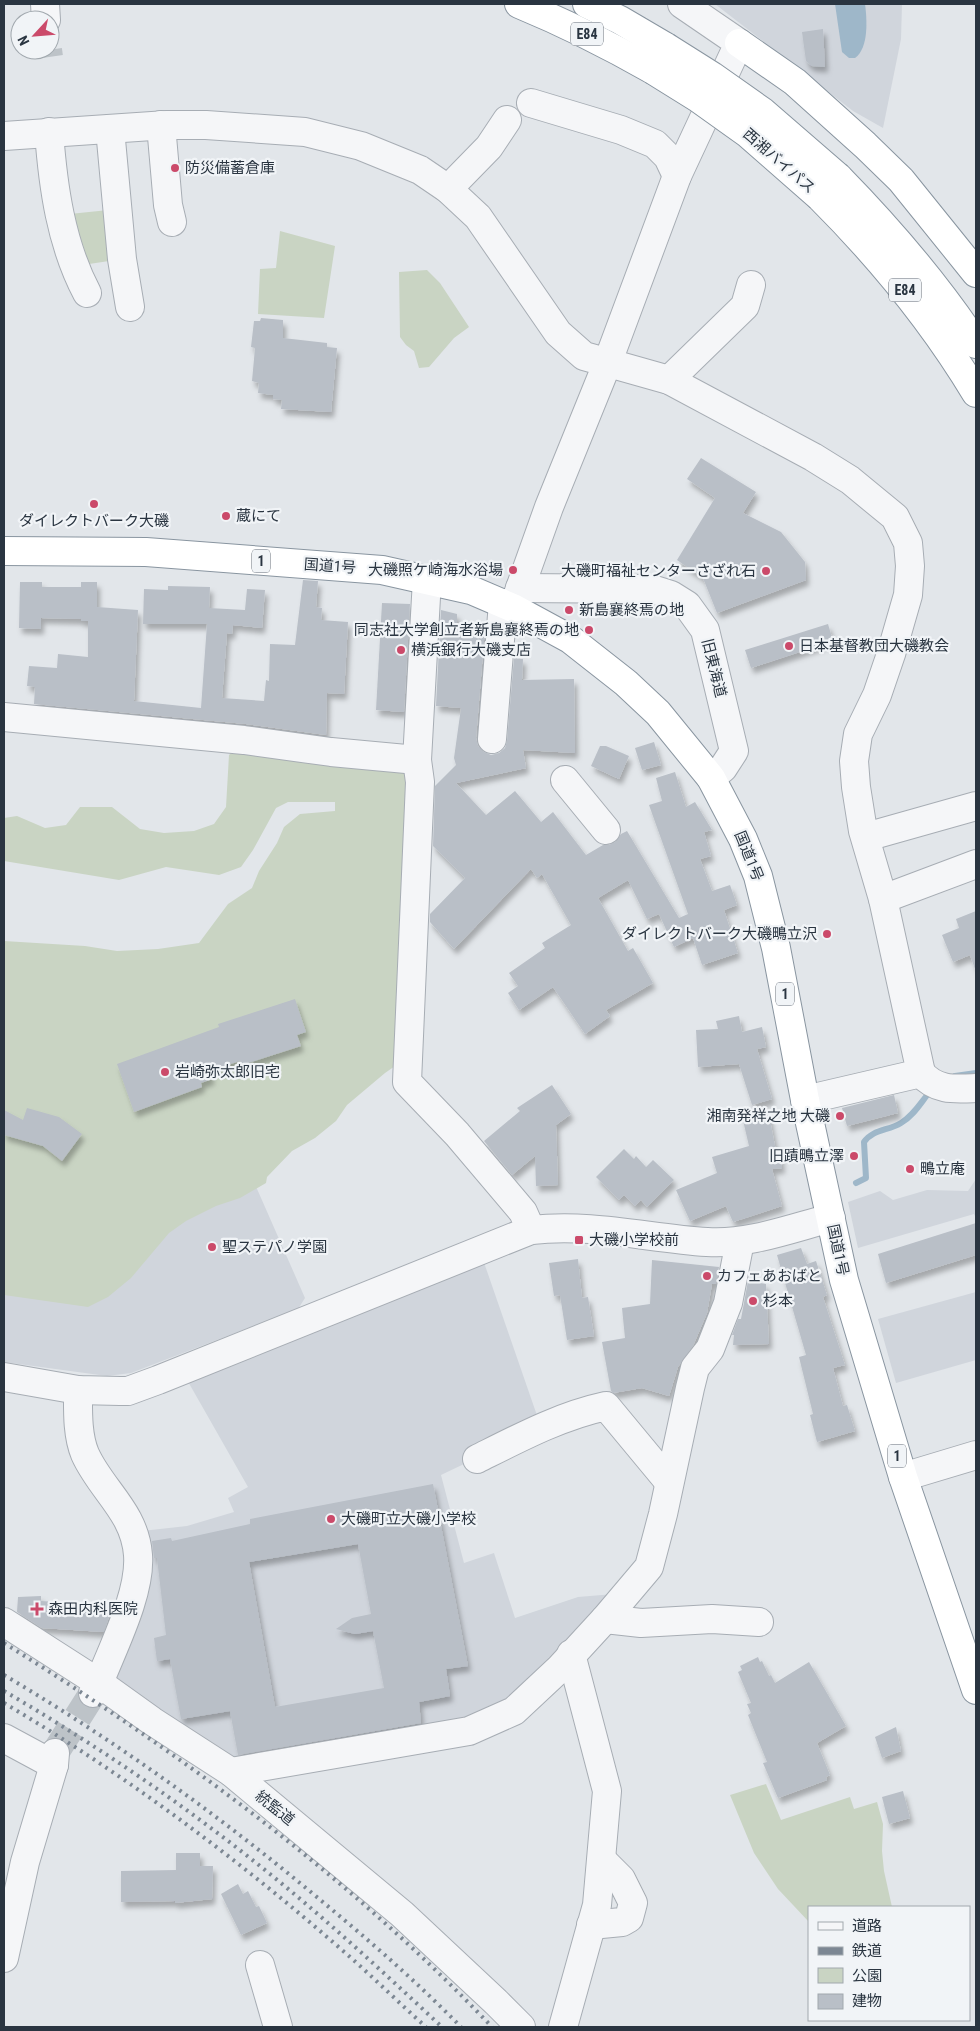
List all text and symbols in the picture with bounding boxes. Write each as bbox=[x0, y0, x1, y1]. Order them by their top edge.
north arrow bbox=[10, 10, 60, 60]
road number: E84 bbox=[571, 22, 603, 46]
text: N bbox=[14, 33, 32, 48]
street label: 西湘バイパス bbox=[739, 125, 819, 197]
place label: 防災備蓄倉庫 bbox=[185, 159, 275, 177]
marker: 防災備蓄倉庫 bbox=[169, 162, 181, 174]
road number: E84 bbox=[889, 278, 921, 302]
marker: ダイレクトバーク大磯 bbox=[88, 498, 100, 510]
place label: 蔵にて bbox=[236, 507, 281, 525]
marker: 蔵にて bbox=[220, 510, 232, 522]
place label: ダイレクトバーク大磯 bbox=[19, 512, 169, 530]
road number: 1 bbox=[252, 550, 270, 572]
street label: 国道1号 bbox=[303, 555, 357, 577]
place label: 大磯照ケ崎海水浴場 bbox=[368, 561, 503, 579]
place label: 大磯町福祉センターさざれ石 bbox=[561, 562, 756, 580]
marker: 大磯照ケ崎海水浴場 bbox=[507, 564, 519, 576]
marker: 大磯町福祉センターさざれ石 bbox=[760, 565, 772, 577]
place label: 新島襄終焉の地 bbox=[579, 601, 684, 619]
marker: 新島襄終焉の地 bbox=[563, 604, 575, 616]
place label: 同志社大学創立者新島襄終焉の地 bbox=[354, 621, 579, 639]
marker: 同志社大学創立者新島襄終焉の地 bbox=[583, 624, 595, 636]
street label: 旧東海道 bbox=[698, 637, 730, 699]
place label: 日本基督教団大磯教会 bbox=[799, 637, 949, 655]
marker: 日本基督教団大磯教会 bbox=[783, 640, 795, 652]
place label: 横浜銀行大磯支店 bbox=[411, 641, 531, 659]
marker: 横浜銀行大磯支店 bbox=[395, 644, 407, 656]
street label: 国道1号 bbox=[731, 828, 767, 884]
place label: ダイレクトバーク大磯鴫立沢 bbox=[622, 925, 817, 943]
marker: ダイレクトバーク大磯鴫立沢 bbox=[821, 928, 833, 940]
road number: 1 bbox=[776, 982, 794, 1006]
place label: 岩崎弥太郎旧宅 bbox=[175, 1063, 280, 1081]
marker: 岩崎弥太郎旧宅 bbox=[159, 1066, 171, 1078]
place label: 湘南発祥之地 大磯 bbox=[707, 1107, 830, 1125]
marker: 湘南発祥之地 大磯 bbox=[834, 1110, 846, 1122]
place label: 旧蹟鴫立澤 bbox=[769, 1147, 844, 1165]
marker: 旧蹟鴫立澤 bbox=[848, 1150, 860, 1162]
place label: 鴫立庵 bbox=[920, 1160, 965, 1178]
marker: 鴫立庵 bbox=[904, 1163, 916, 1175]
street label: 国道1号 bbox=[824, 1222, 852, 1278]
place label: 大磯小学校前 bbox=[589, 1231, 679, 1249]
marker: 大磯小学校前 bbox=[573, 1234, 585, 1246]
place label: 聖ステパノ学園 bbox=[222, 1238, 327, 1256]
marker: 聖ステパノ学園 bbox=[206, 1241, 218, 1253]
place label: カフェあおばと bbox=[717, 1267, 822, 1285]
marker: カフェあおばと bbox=[701, 1270, 713, 1282]
place label: 杉本 bbox=[763, 1292, 793, 1310]
marker: 杉本 bbox=[747, 1295, 759, 1307]
road number: 1 bbox=[888, 1444, 906, 1468]
place label: 大磯町立大磯小学校 bbox=[341, 1510, 476, 1528]
marker: 大磯町立大磯小学校 bbox=[325, 1513, 337, 1525]
place label: 森田内科医院 bbox=[48, 1600, 138, 1618]
marker: 森田内科医院 bbox=[30, 1602, 44, 1616]
street label: 統監道 bbox=[252, 1787, 298, 1829]
legend bbox=[808, 1906, 970, 2021]
text: 道路 bbox=[852, 1917, 882, 1935]
text: 鉄道 bbox=[852, 1942, 882, 1960]
text: 公園 bbox=[852, 1967, 882, 1985]
text: 建物 bbox=[852, 1992, 882, 2010]

